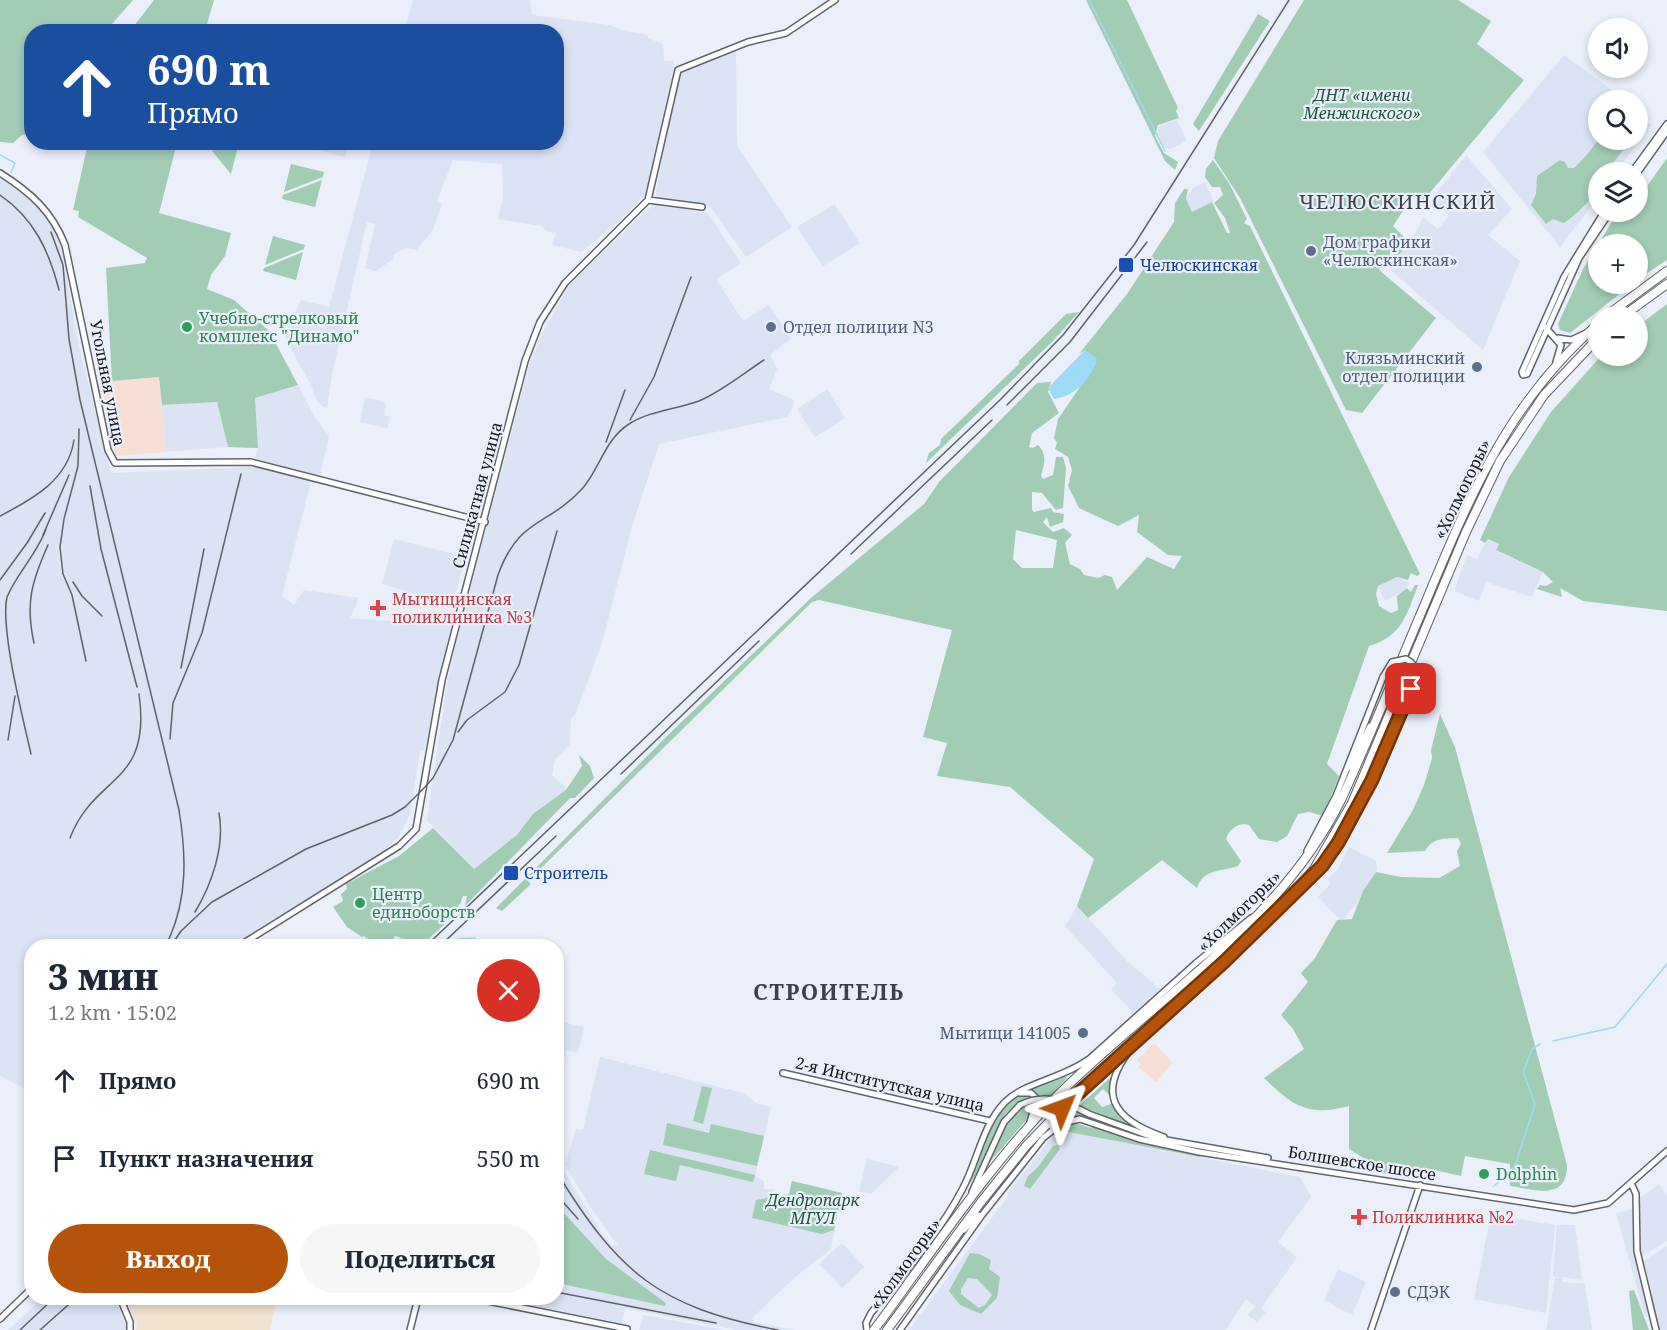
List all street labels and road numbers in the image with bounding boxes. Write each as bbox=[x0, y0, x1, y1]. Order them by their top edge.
street label: Угольная улица bbox=[85, 318, 131, 448]
street label: Силикатная улица bbox=[447, 419, 507, 571]
street label: «Холмогоры» bbox=[1428, 435, 1496, 543]
street label: «Холмогоры» bbox=[1192, 865, 1286, 957]
street label: 2-я Институтская улица bbox=[793, 1052, 987, 1116]
street label: Болшевское шоссе bbox=[1286, 1140, 1438, 1186]
street label: «Холмогоры» bbox=[864, 1214, 946, 1314]

